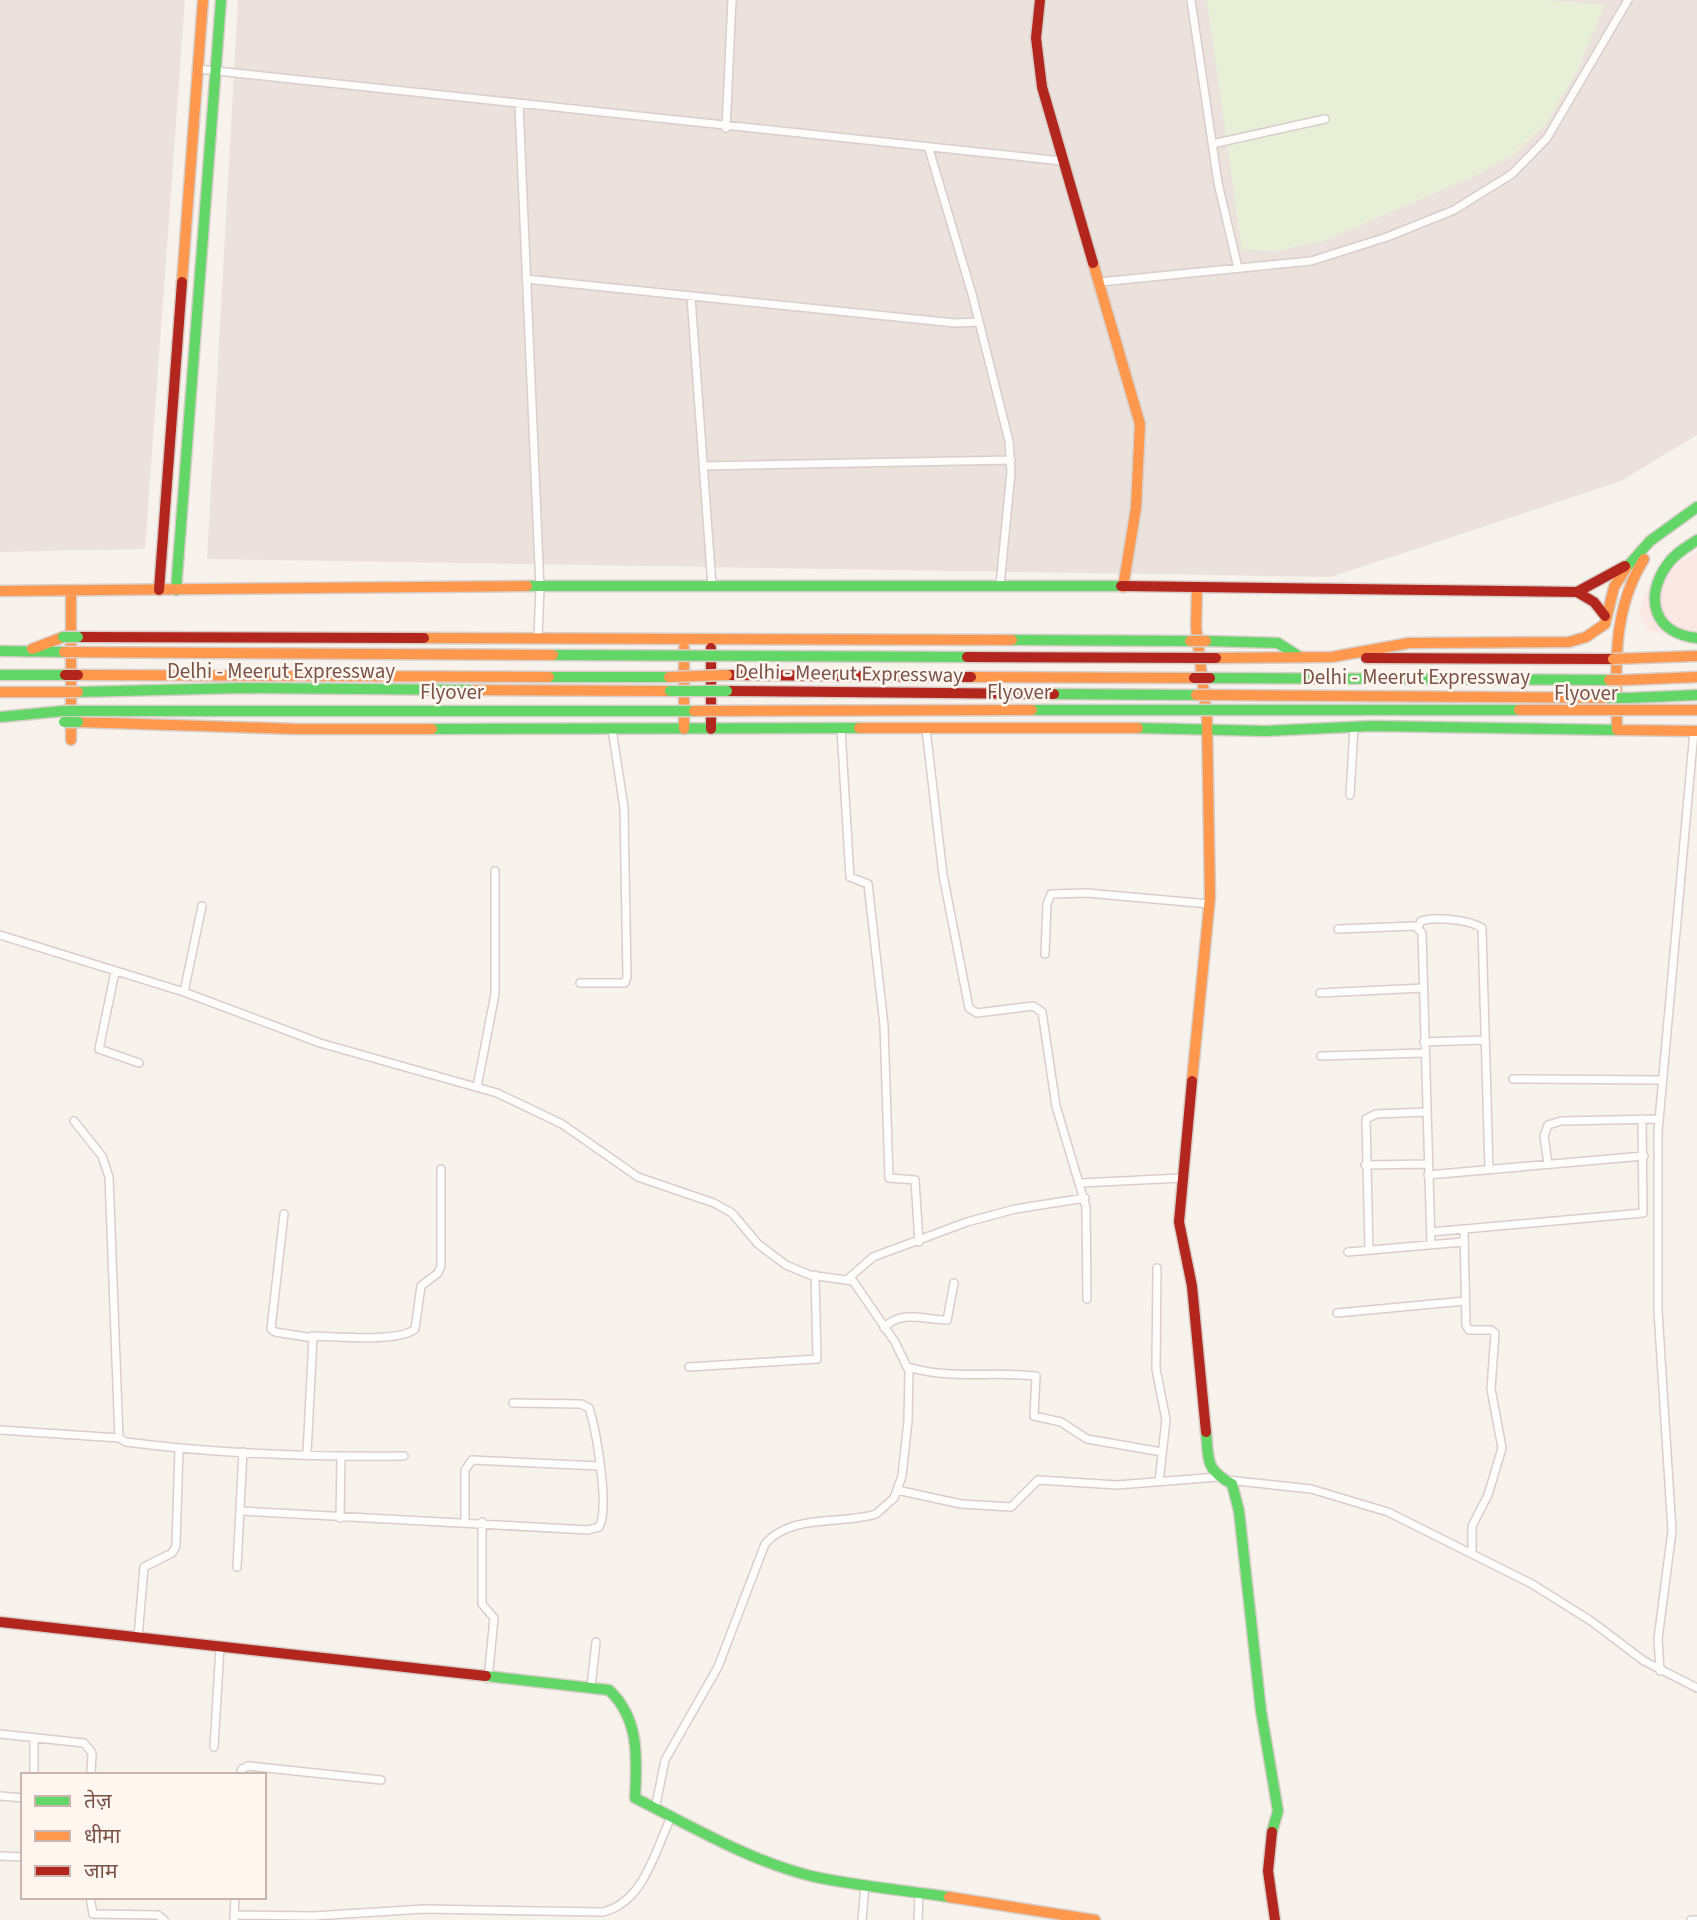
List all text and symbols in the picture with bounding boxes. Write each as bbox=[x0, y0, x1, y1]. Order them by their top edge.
street label: Delhi - Meerut Expressway bbox=[167, 656, 395, 686]
street label: Delhi - Meerut Expressway bbox=[735, 656, 963, 690]
street label: Delhi - Meerut Expressway bbox=[1302, 662, 1530, 692]
street label: Flyover bbox=[420, 677, 485, 707]
street label: Flyover bbox=[987, 677, 1052, 707]
street label: Flyover bbox=[1554, 678, 1619, 708]
legend bbox=[21, 1773, 266, 1899]
text: तेज़ bbox=[84, 1786, 112, 1816]
text: धीमा bbox=[84, 1821, 121, 1851]
text: जाम bbox=[84, 1856, 118, 1886]

